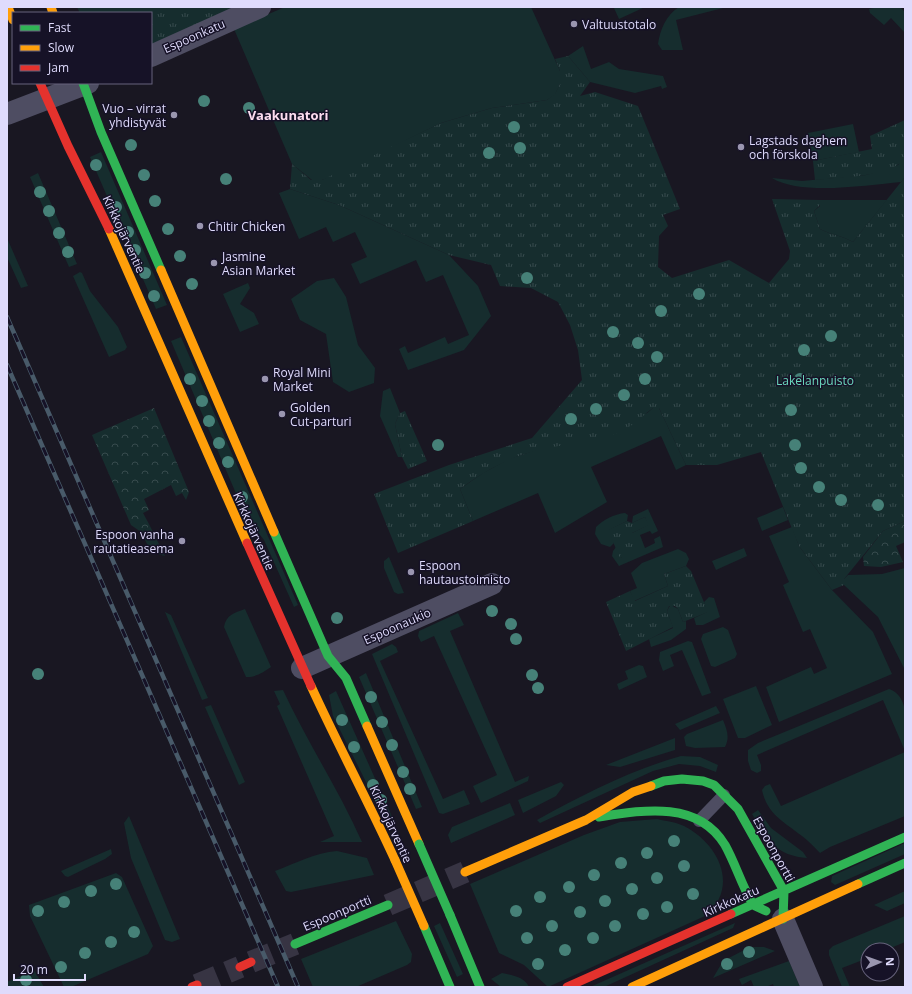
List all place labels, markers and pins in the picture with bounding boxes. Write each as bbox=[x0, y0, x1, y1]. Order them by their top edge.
place label: Valtuustotalo bbox=[582, 16, 656, 33]
marker: Valtuustotalo bbox=[569, 19, 579, 29]
place label: Vuo – virrat yhdistyvät bbox=[102, 100, 166, 131]
marker: Vuo – virrat yhdistyvät bbox=[169, 110, 179, 120]
place label: Lagstads daghem och förskola bbox=[749, 132, 847, 163]
marker: Lagstads daghem och förskola bbox=[736, 142, 746, 152]
place label: Chitir Chicken bbox=[208, 218, 285, 235]
marker: Chitir Chicken bbox=[195, 221, 205, 231]
place label: Jasmine Asian Market bbox=[221, 248, 295, 279]
marker: Jasmine Asian Market bbox=[209, 258, 219, 268]
place label: Royal Mini Market bbox=[273, 364, 331, 395]
marker: Royal Mini Market bbox=[260, 374, 270, 384]
place label: Golden Cut-parturi bbox=[290, 399, 352, 430]
marker: Golden Cut-parturi bbox=[277, 409, 287, 419]
place label: Espoon vanha rautatieasema bbox=[93, 526, 174, 557]
marker: Espoon vanha rautatieasema bbox=[177, 536, 187, 546]
place label: Espoon hautaustoimisto bbox=[419, 557, 510, 588]
marker: Espoon hautaustoimisto bbox=[406, 567, 416, 577]

